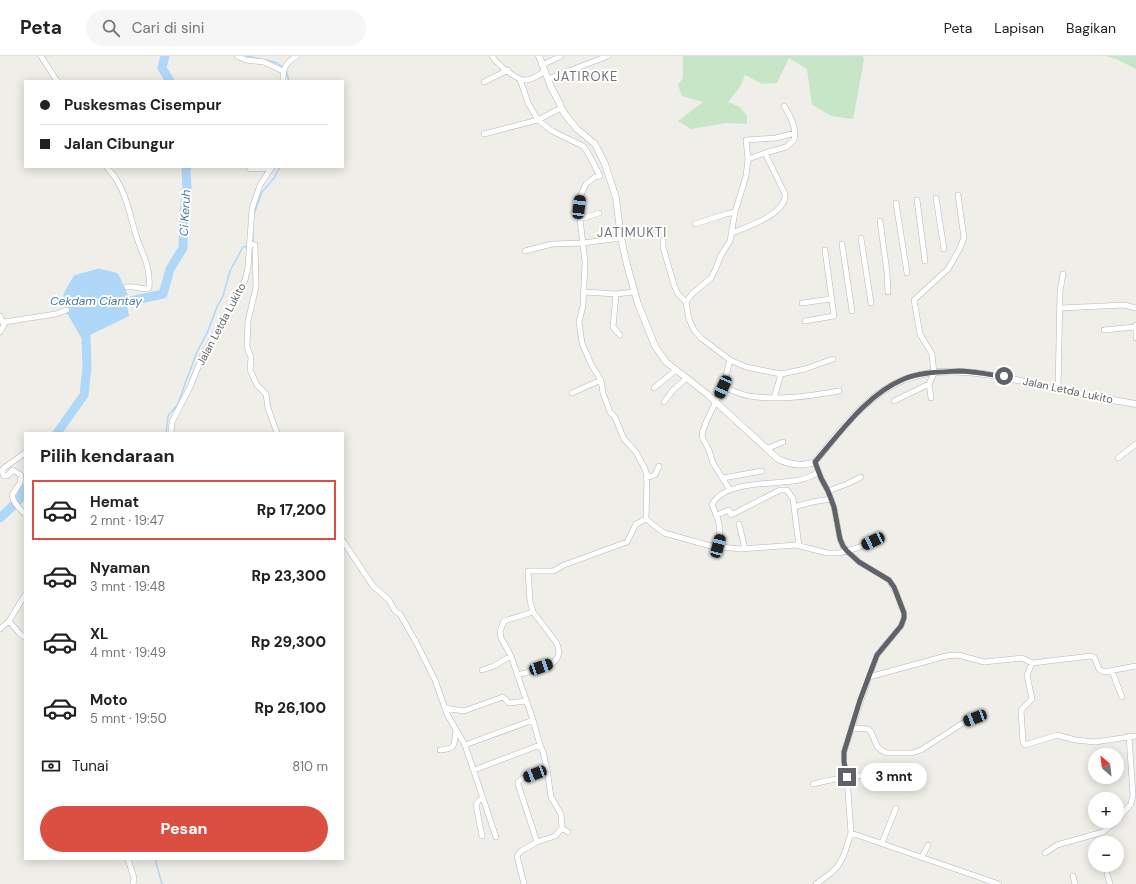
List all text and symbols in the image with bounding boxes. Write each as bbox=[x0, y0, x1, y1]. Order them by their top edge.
search box bbox=[86, 10, 366, 46]
text: Peta bbox=[20, 15, 62, 40]
icon: search bbox=[100, 17, 122, 39]
text: Cari di sini bbox=[132, 18, 204, 38]
text: Peta bbox=[944, 19, 972, 37]
text: Lapisan bbox=[994, 19, 1044, 37]
text: Bagikan bbox=[1066, 19, 1116, 37]
district label: JATIROKE bbox=[554, 68, 618, 85]
text: Puskesmas Cisempur bbox=[64, 95, 221, 115]
text: Jalan Cibungur bbox=[64, 134, 174, 154]
water label: Ci Keruh bbox=[176, 189, 194, 237]
car bbox=[572, 194, 586, 220]
district label: JATIMUKTI bbox=[597, 224, 667, 241]
street label: Jalan Letda Lukito bbox=[193, 280, 249, 368]
water label: Cekdam Ciantay bbox=[50, 293, 142, 309]
route start bbox=[995, 367, 1013, 385]
car bbox=[713, 374, 733, 400]
street label: Jalan Letda Lukito bbox=[1022, 374, 1114, 406]
text: Pilih kendaraan bbox=[40, 444, 175, 468]
icon: car bbox=[42, 492, 78, 528]
text: Hemat bbox=[90, 492, 139, 512]
text: Rp 17,200 bbox=[257, 500, 326, 520]
text: 2 mnt · 19:47 bbox=[90, 512, 164, 529]
car bbox=[860, 530, 886, 552]
car bbox=[709, 533, 727, 559]
icon: car bbox=[42, 558, 78, 594]
text: Nyaman bbox=[90, 558, 150, 578]
text: Rp 23,300 bbox=[251, 566, 326, 586]
text: 3 mnt · 19:48 bbox=[90, 578, 165, 595]
icon: car bbox=[42, 624, 78, 660]
text: XL bbox=[90, 624, 108, 644]
text: Rp 29,300 bbox=[251, 632, 326, 652]
text: 4 mnt · 19:49 bbox=[90, 644, 166, 661]
car bbox=[528, 657, 554, 677]
icon: car bbox=[42, 690, 78, 726]
text: Moto bbox=[90, 690, 128, 710]
text: Rp 26,100 bbox=[254, 698, 326, 718]
car bbox=[962, 708, 988, 728]
text: 5 mnt · 19:50 bbox=[90, 710, 167, 727]
north arrow bbox=[1088, 748, 1124, 784]
map controls bbox=[1088, 748, 1124, 872]
icon: cash bbox=[40, 755, 62, 777]
text: Tunai bbox=[72, 756, 109, 776]
text: 810 m bbox=[292, 758, 328, 775]
callout: 3 mnt bbox=[861, 763, 927, 791]
car bbox=[522, 764, 548, 784]
route end bbox=[838, 768, 856, 786]
text: 3 mnt bbox=[876, 768, 912, 785]
button: + bbox=[1088, 792, 1124, 828]
button: Pesan bbox=[40, 806, 328, 852]
button: − bbox=[1088, 836, 1124, 872]

